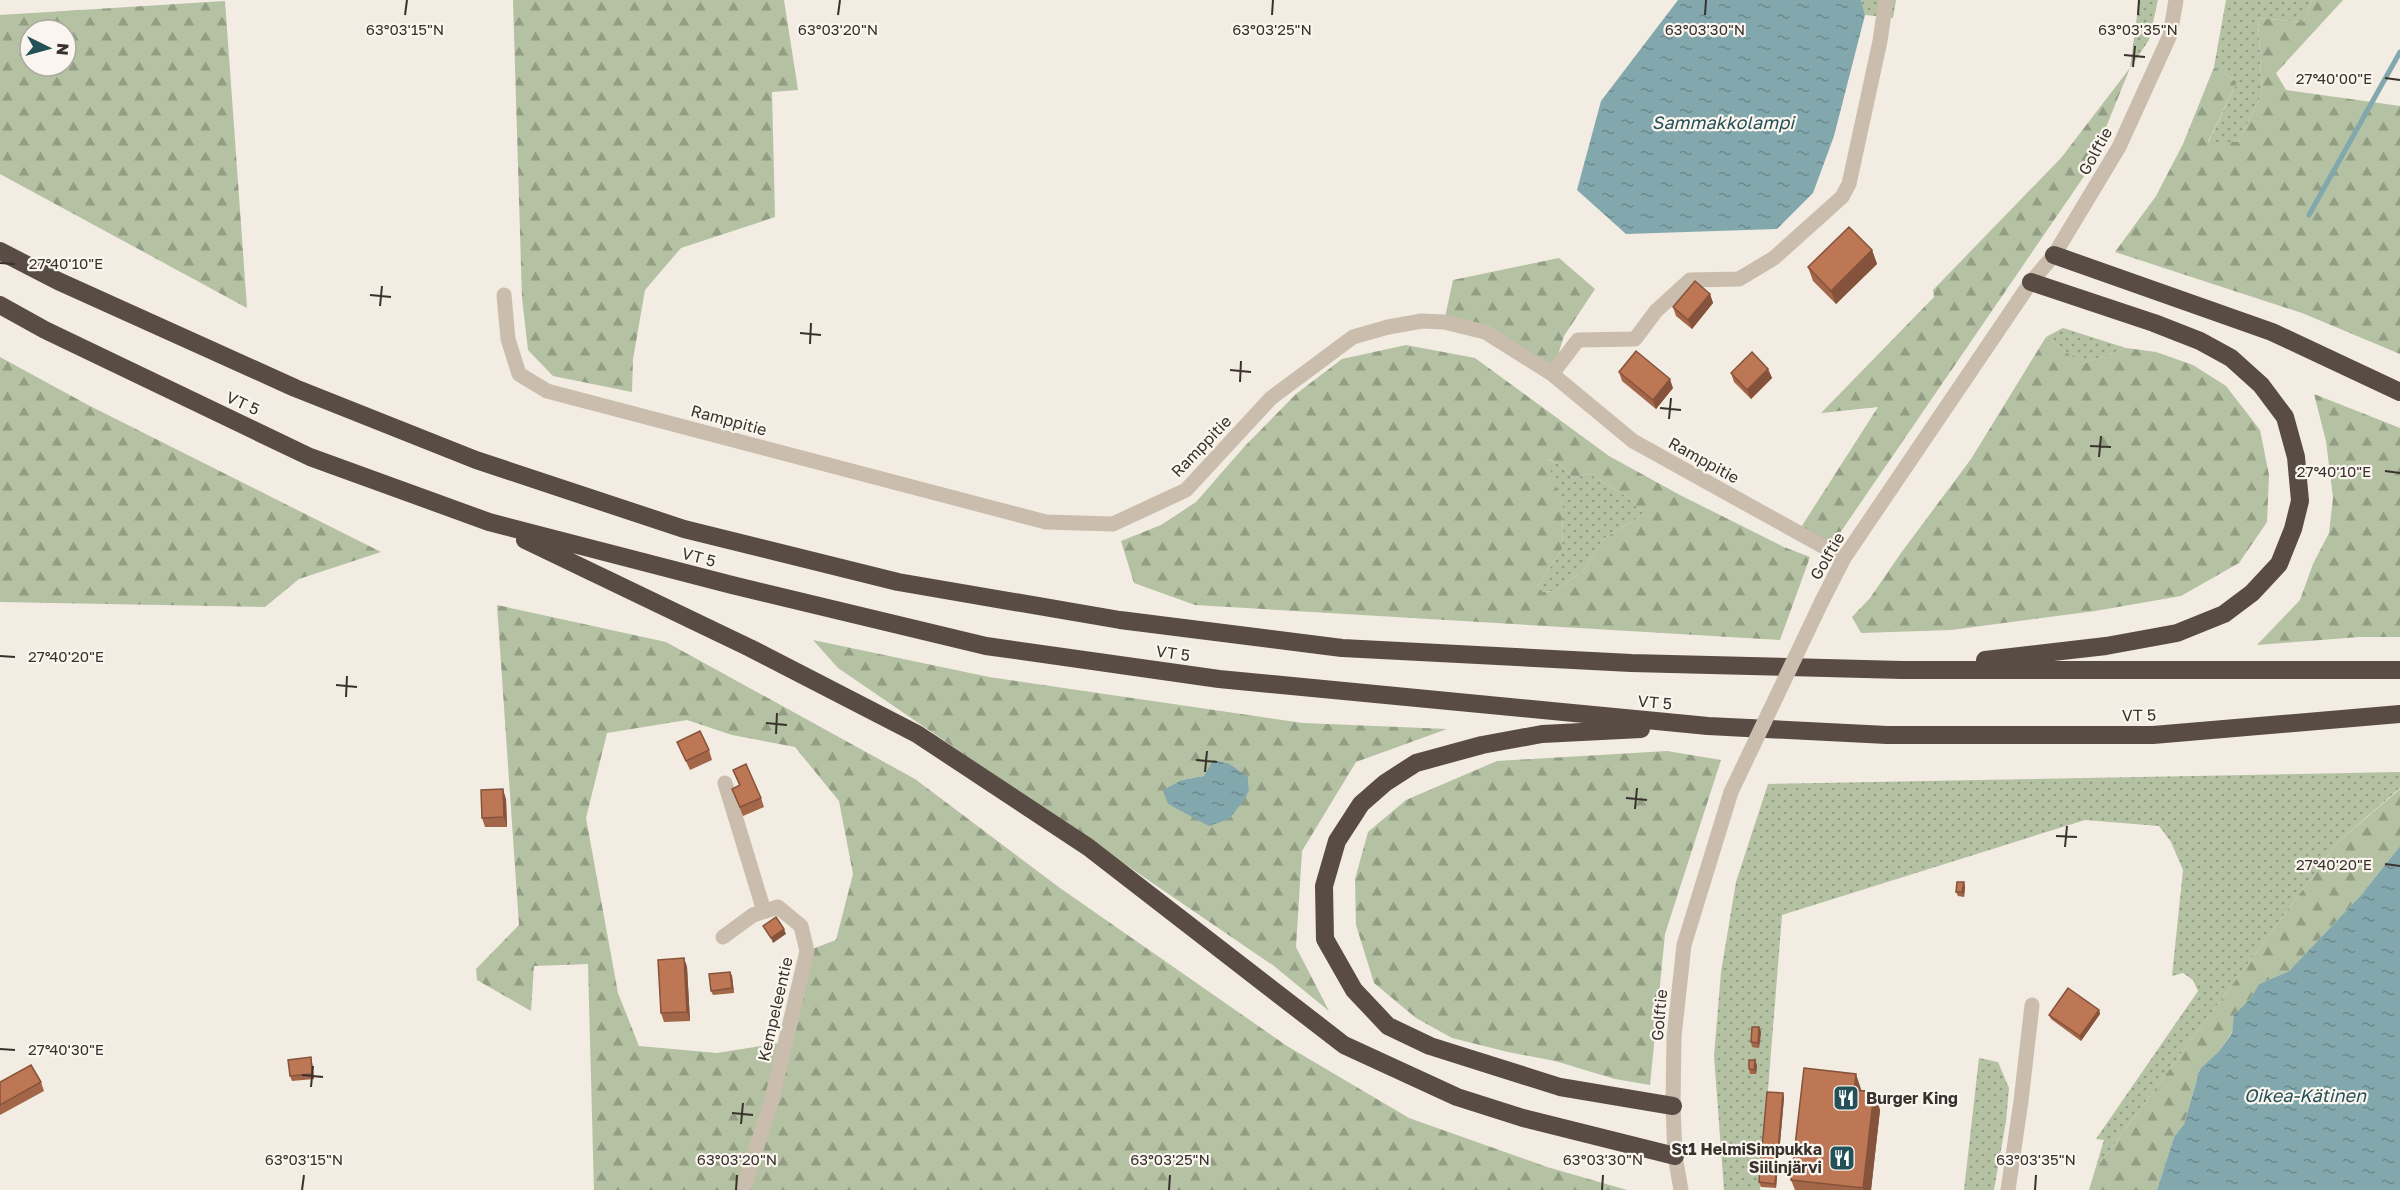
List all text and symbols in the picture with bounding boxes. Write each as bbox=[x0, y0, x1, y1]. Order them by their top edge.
north arrow bbox=[18, 18, 78, 78]
text: 63°03'15"N bbox=[366, 20, 444, 38]
text: 63°03'20"N bbox=[798, 20, 878, 38]
text: 63°03'25"N bbox=[1232, 20, 1312, 38]
text: 63°03'30"N bbox=[1665, 20, 1745, 38]
text: 63°03'35"N bbox=[2098, 20, 2178, 38]
text: N bbox=[52, 42, 73, 56]
text: 27°40'00"E bbox=[2296, 69, 2372, 87]
water label: Sammakkolampi bbox=[1652, 111, 1796, 133]
street label: Golftie bbox=[2074, 124, 2116, 178]
text: 27°40'10"E bbox=[29, 254, 103, 272]
street label: VT 5 bbox=[223, 387, 263, 419]
street label: Ramppitie bbox=[689, 400, 769, 440]
street label: Ramppitie bbox=[1167, 411, 1235, 481]
street label: Ramppitie bbox=[1665, 432, 1743, 488]
text: 27°40'10"E bbox=[2297, 462, 2371, 480]
street label: Golftie bbox=[1805, 529, 1849, 583]
street label: VT 5 bbox=[680, 543, 718, 571]
street label: VT 5 bbox=[1155, 641, 1191, 665]
text: 27°40'20"E bbox=[28, 647, 104, 665]
street label: VT 5 bbox=[1637, 691, 1673, 713]
street label: VT 5 bbox=[2122, 705, 2156, 725]
text: 27°40'20"E bbox=[2296, 855, 2372, 873]
street label: Kempeleentie bbox=[753, 955, 797, 1063]
street label: Golftie bbox=[1647, 988, 1671, 1042]
text: 27°40'30"E bbox=[28, 1040, 104, 1058]
restaurant icon: Burger King bbox=[1831, 1083, 1861, 1113]
water label: Oikea-Kätinen bbox=[2244, 1084, 2367, 1106]
place label: Burger King bbox=[1866, 1088, 1958, 1108]
place label: St1 HelmiSimpukka Siilinjärvi bbox=[1671, 1139, 1822, 1177]
restaurant icon: St1 HelmiSimpukka Siilinjärvi bbox=[1827, 1143, 1857, 1173]
text: 63°03'15"N bbox=[265, 1150, 343, 1168]
text: 63°03'20"N bbox=[697, 1150, 777, 1168]
text: 63°03'25"N bbox=[1130, 1150, 1210, 1168]
text: 63°03'30"N bbox=[1563, 1150, 1643, 1168]
text: 63°03'35"N bbox=[1996, 1150, 2076, 1168]

